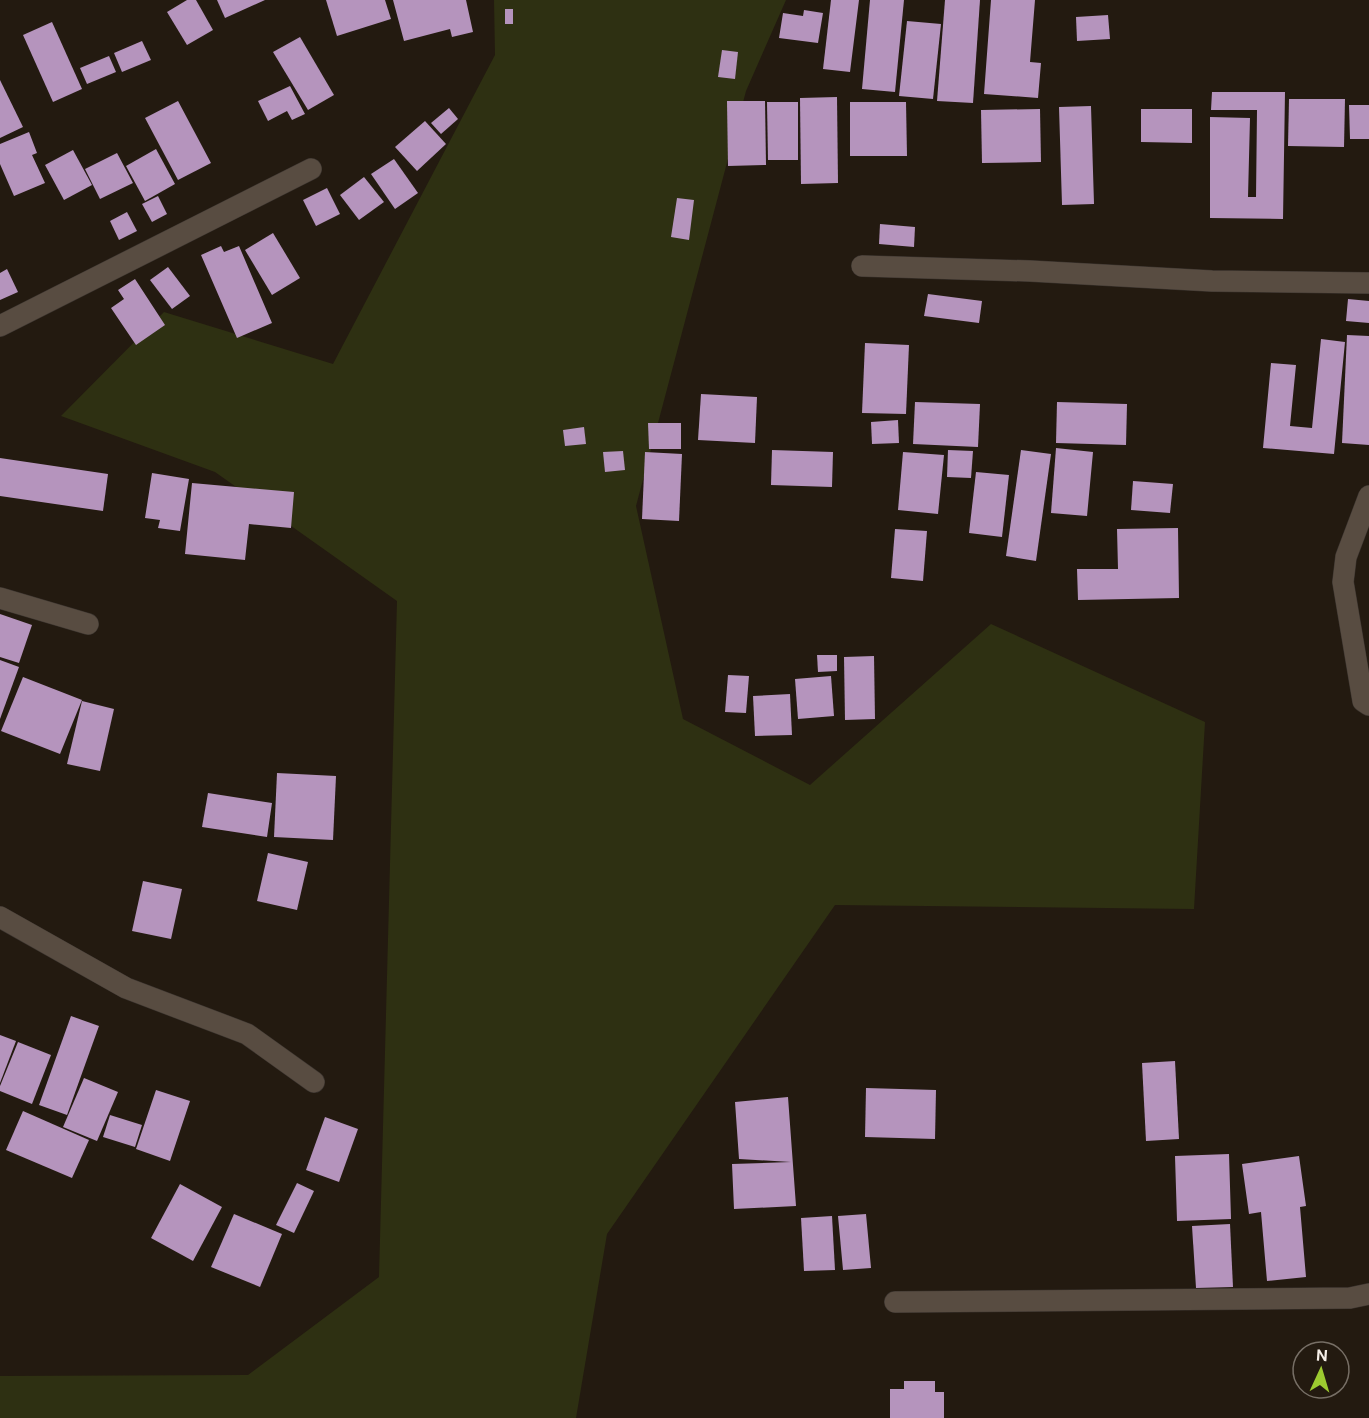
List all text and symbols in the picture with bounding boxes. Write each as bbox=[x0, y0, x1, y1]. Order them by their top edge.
north arrow bbox=[1291, 1340, 1351, 1400]
text: N bbox=[1315, 1345, 1329, 1366]

